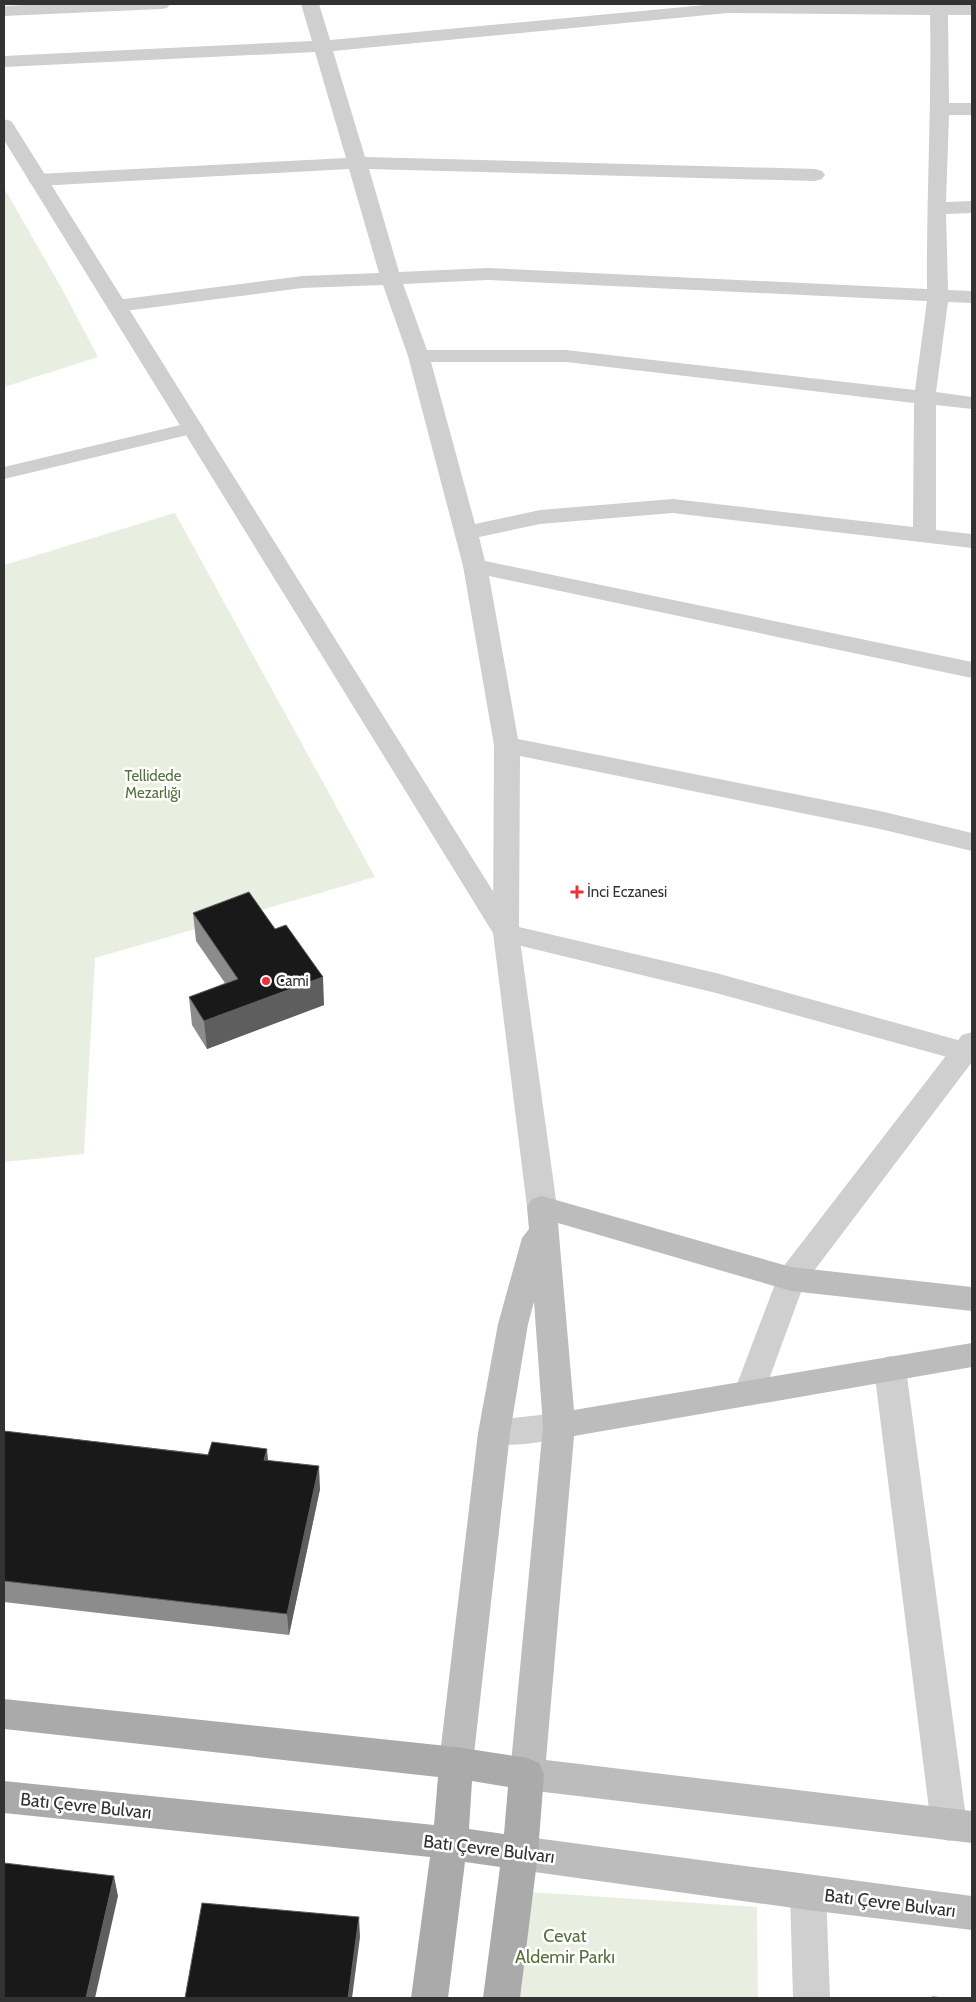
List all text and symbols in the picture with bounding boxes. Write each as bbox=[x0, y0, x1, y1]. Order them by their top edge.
park label: Tellidede Mezarlığı bbox=[125, 767, 182, 802]
place label: İnci Eczanesi bbox=[587, 882, 667, 901]
marker: İnci Eczanesi bbox=[571, 886, 583, 898]
place label: Cami bbox=[276, 972, 309, 990]
marker: Cami bbox=[260, 975, 272, 987]
street label: Batı Çevre Bulvarı bbox=[19, 1788, 153, 1824]
street label: Batı Çevre Bulvarı bbox=[422, 1830, 556, 1868]
street label: Batı Çevre Bulvarı bbox=[823, 1884, 957, 1922]
park label: Cevat Aldemir Parkı bbox=[515, 1925, 615, 1968]

